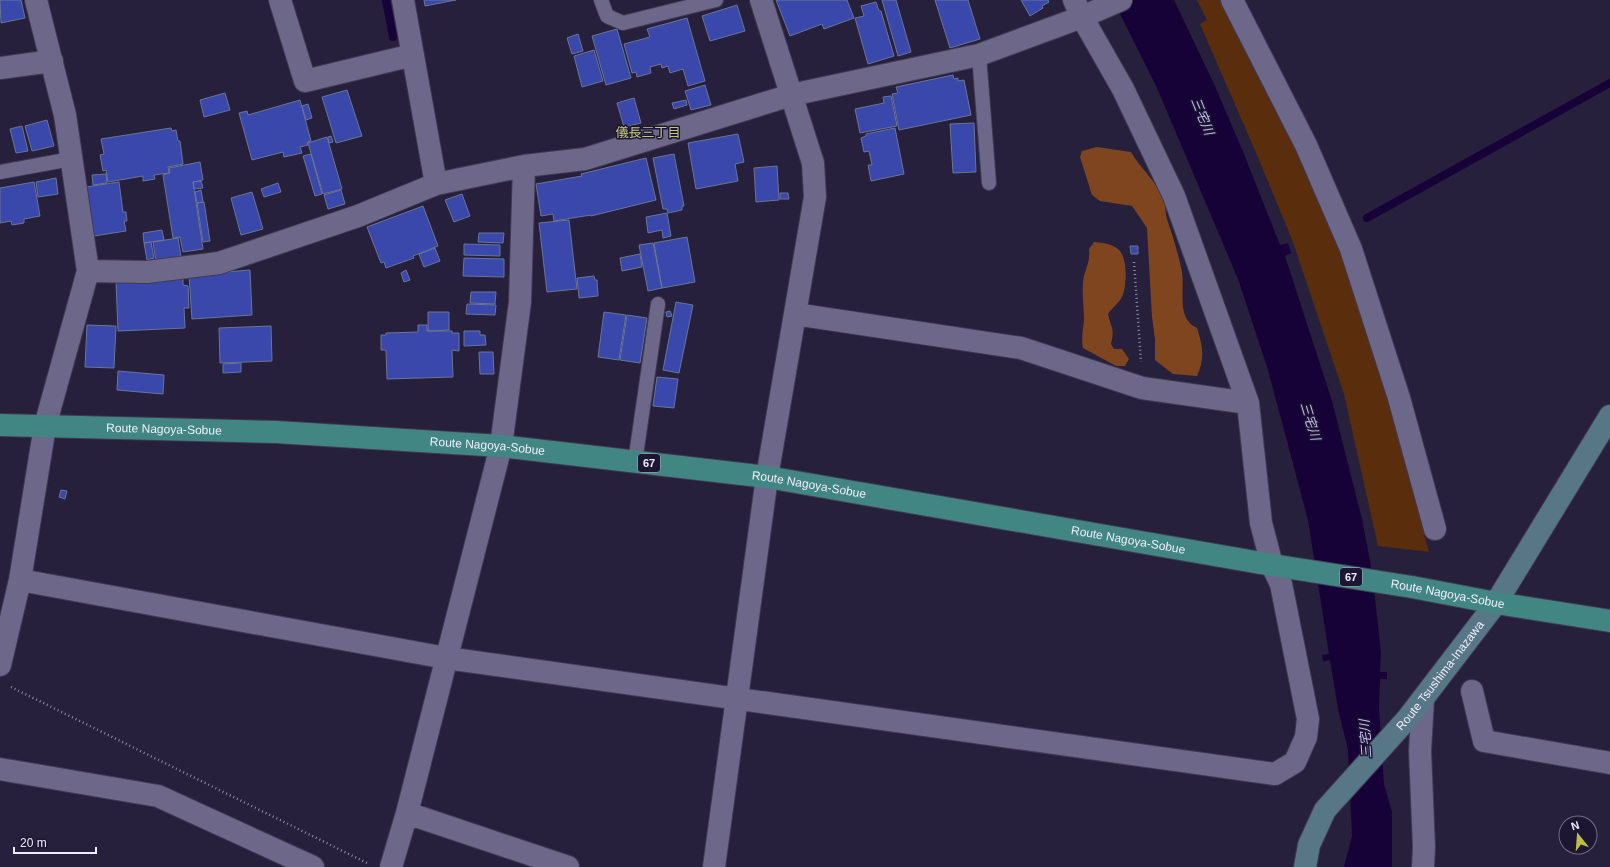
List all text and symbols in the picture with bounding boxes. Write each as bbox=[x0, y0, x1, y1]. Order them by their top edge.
water label: 三宅川 bbox=[1188, 95, 1218, 139]
district label: 儀長三丁目 bbox=[615, 125, 681, 140]
water label: 三宅川 bbox=[1298, 400, 1324, 444]
street label: Route Nagoya-Sobue bbox=[106, 421, 222, 438]
street label: Route Nagoya-Sobue bbox=[429, 435, 546, 458]
road number: 67 bbox=[638, 454, 660, 472]
street label: Route Nagoya-Sobue bbox=[751, 468, 867, 501]
street label: Route Nagoya-Sobue bbox=[1070, 523, 1187, 557]
road number: 67 bbox=[1340, 568, 1362, 586]
street label: Route Nagoya-Sobue bbox=[1390, 577, 1506, 611]
street label: Route Tsushima-Inazawa bbox=[1393, 618, 1487, 733]
water label: 三宅川 bbox=[1357, 717, 1374, 759]
north arrow bbox=[1558, 815, 1598, 855]
text: N bbox=[1570, 819, 1581, 832]
scale bar bbox=[14, 829, 96, 855]
text: 20 m bbox=[20, 836, 47, 850]

